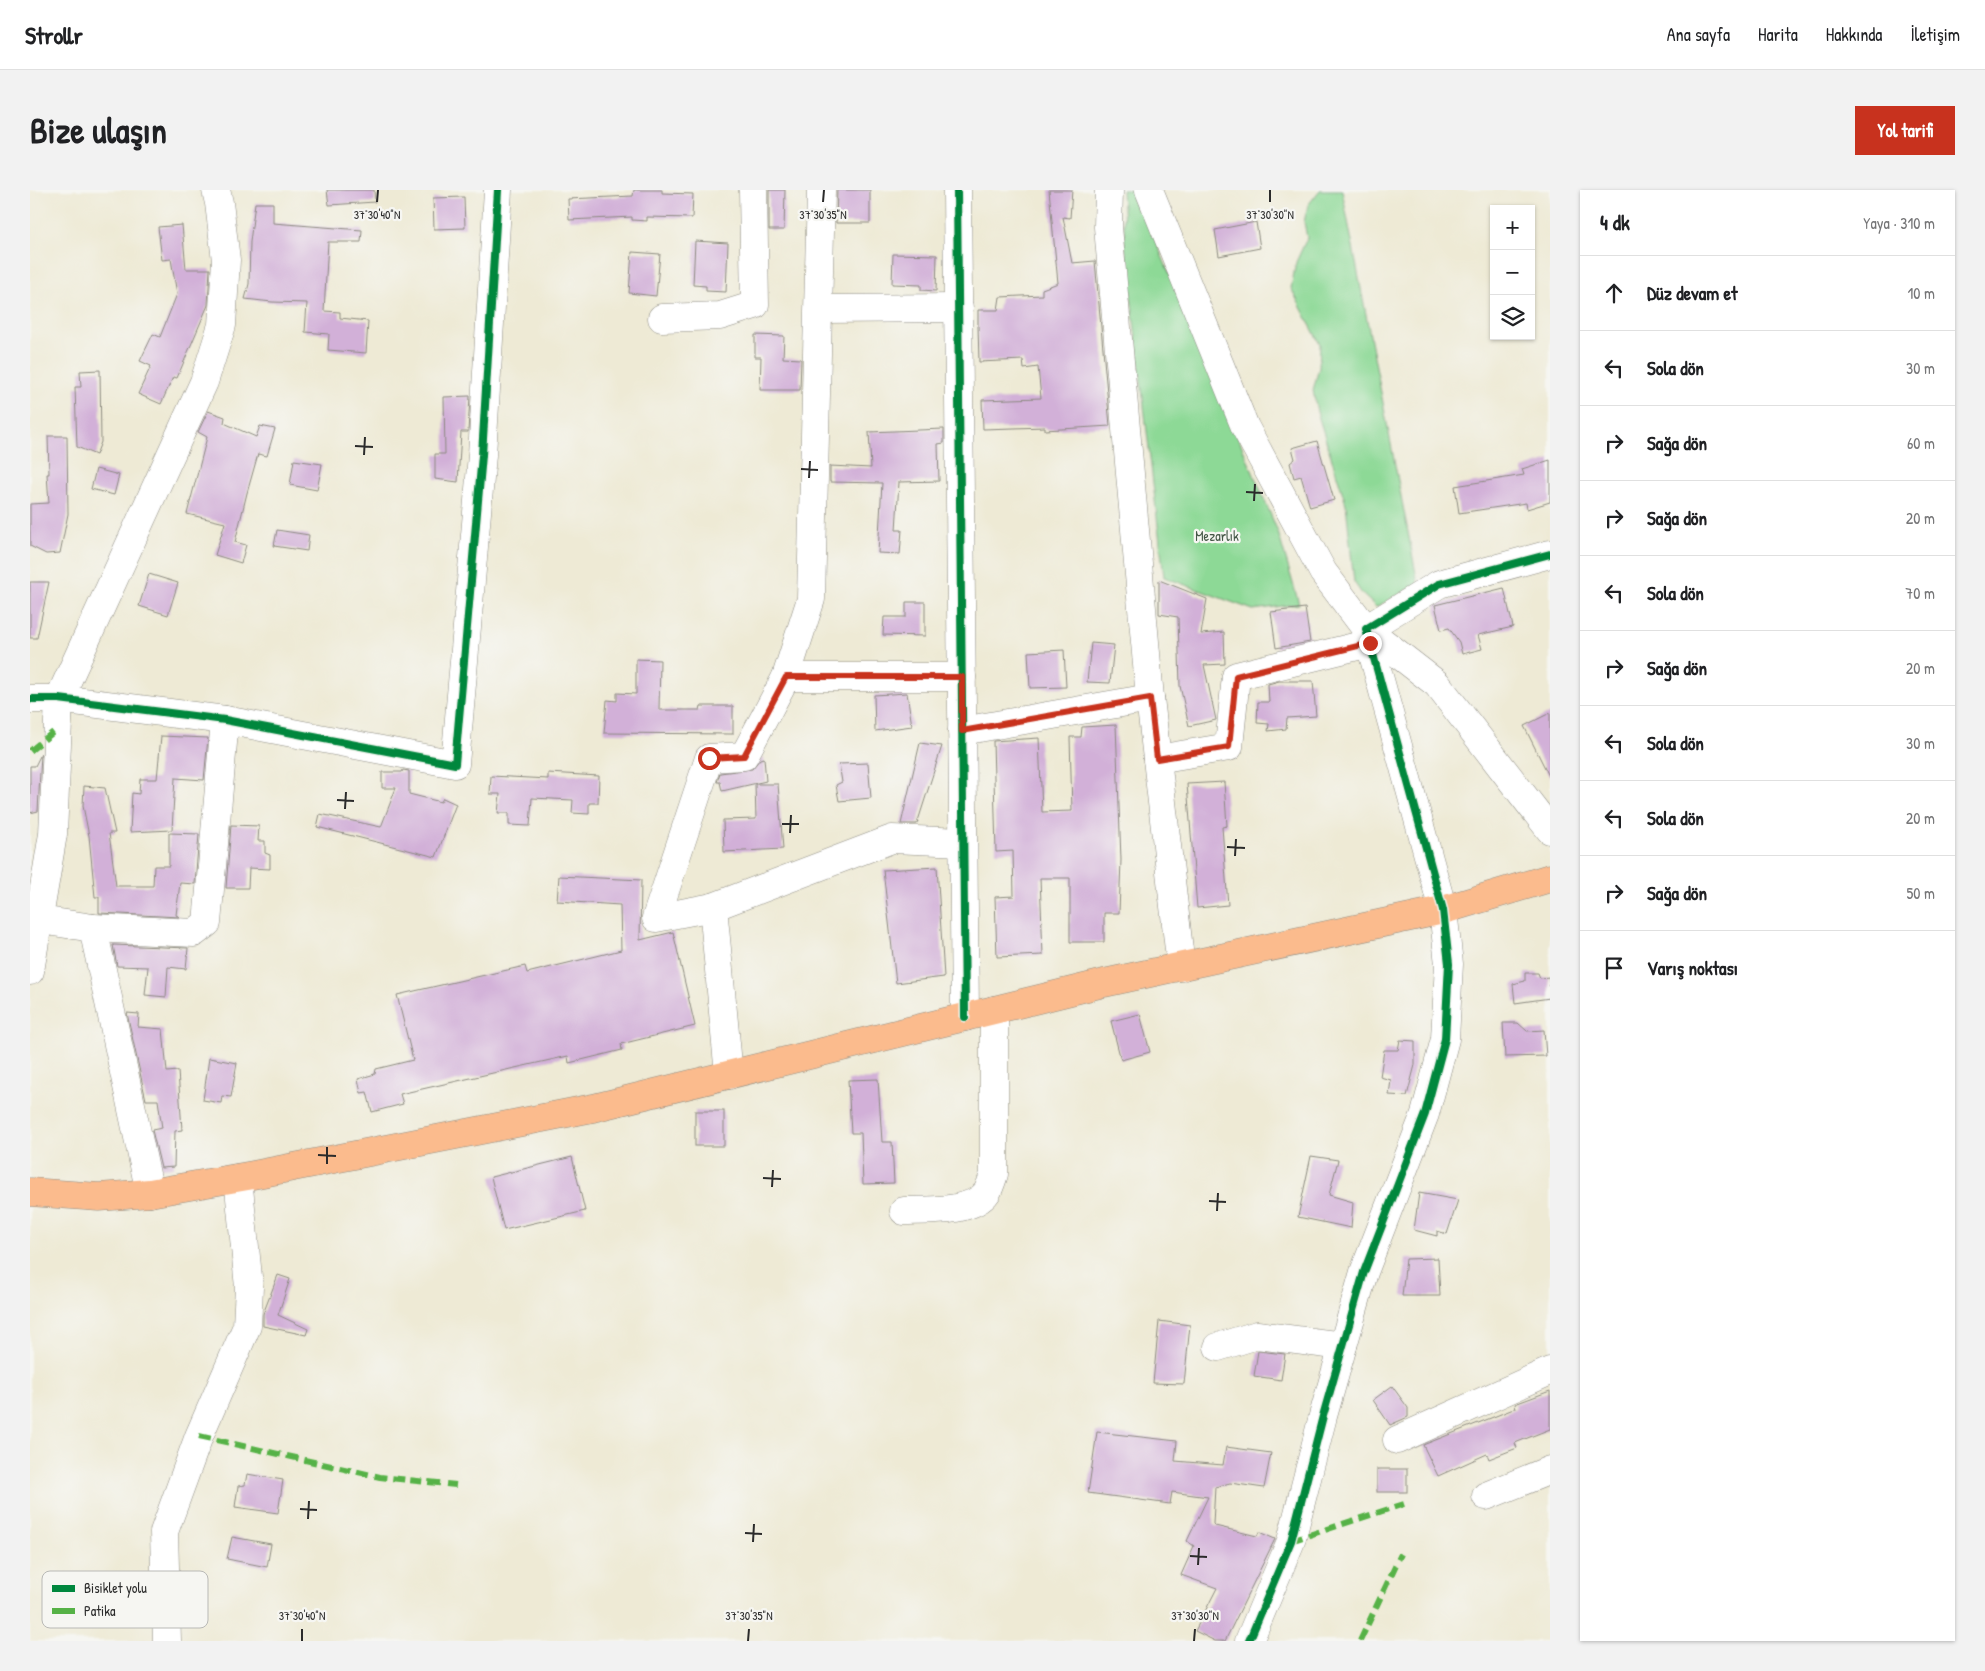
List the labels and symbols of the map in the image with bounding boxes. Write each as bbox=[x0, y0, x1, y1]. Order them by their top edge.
text: 37°30'40"N bbox=[354, 206, 400, 223]
text: 37°30'35"N bbox=[799, 206, 847, 223]
text: 37°30'30"N bbox=[1246, 206, 1294, 223]
park label: Mezarlık bbox=[1195, 526, 1239, 545]
route end bbox=[1359, 632, 1382, 655]
route start bbox=[698, 747, 721, 770]
legend bbox=[42, 1571, 208, 1628]
text: Bisiklet yolu bbox=[84, 1578, 147, 1598]
text: Patika bbox=[84, 1601, 116, 1620]
text: 37°30'40"N bbox=[279, 1607, 325, 1624]
text: 37°30'35"N bbox=[725, 1607, 773, 1624]
text: 37°30'30"N bbox=[1171, 1607, 1219, 1624]

